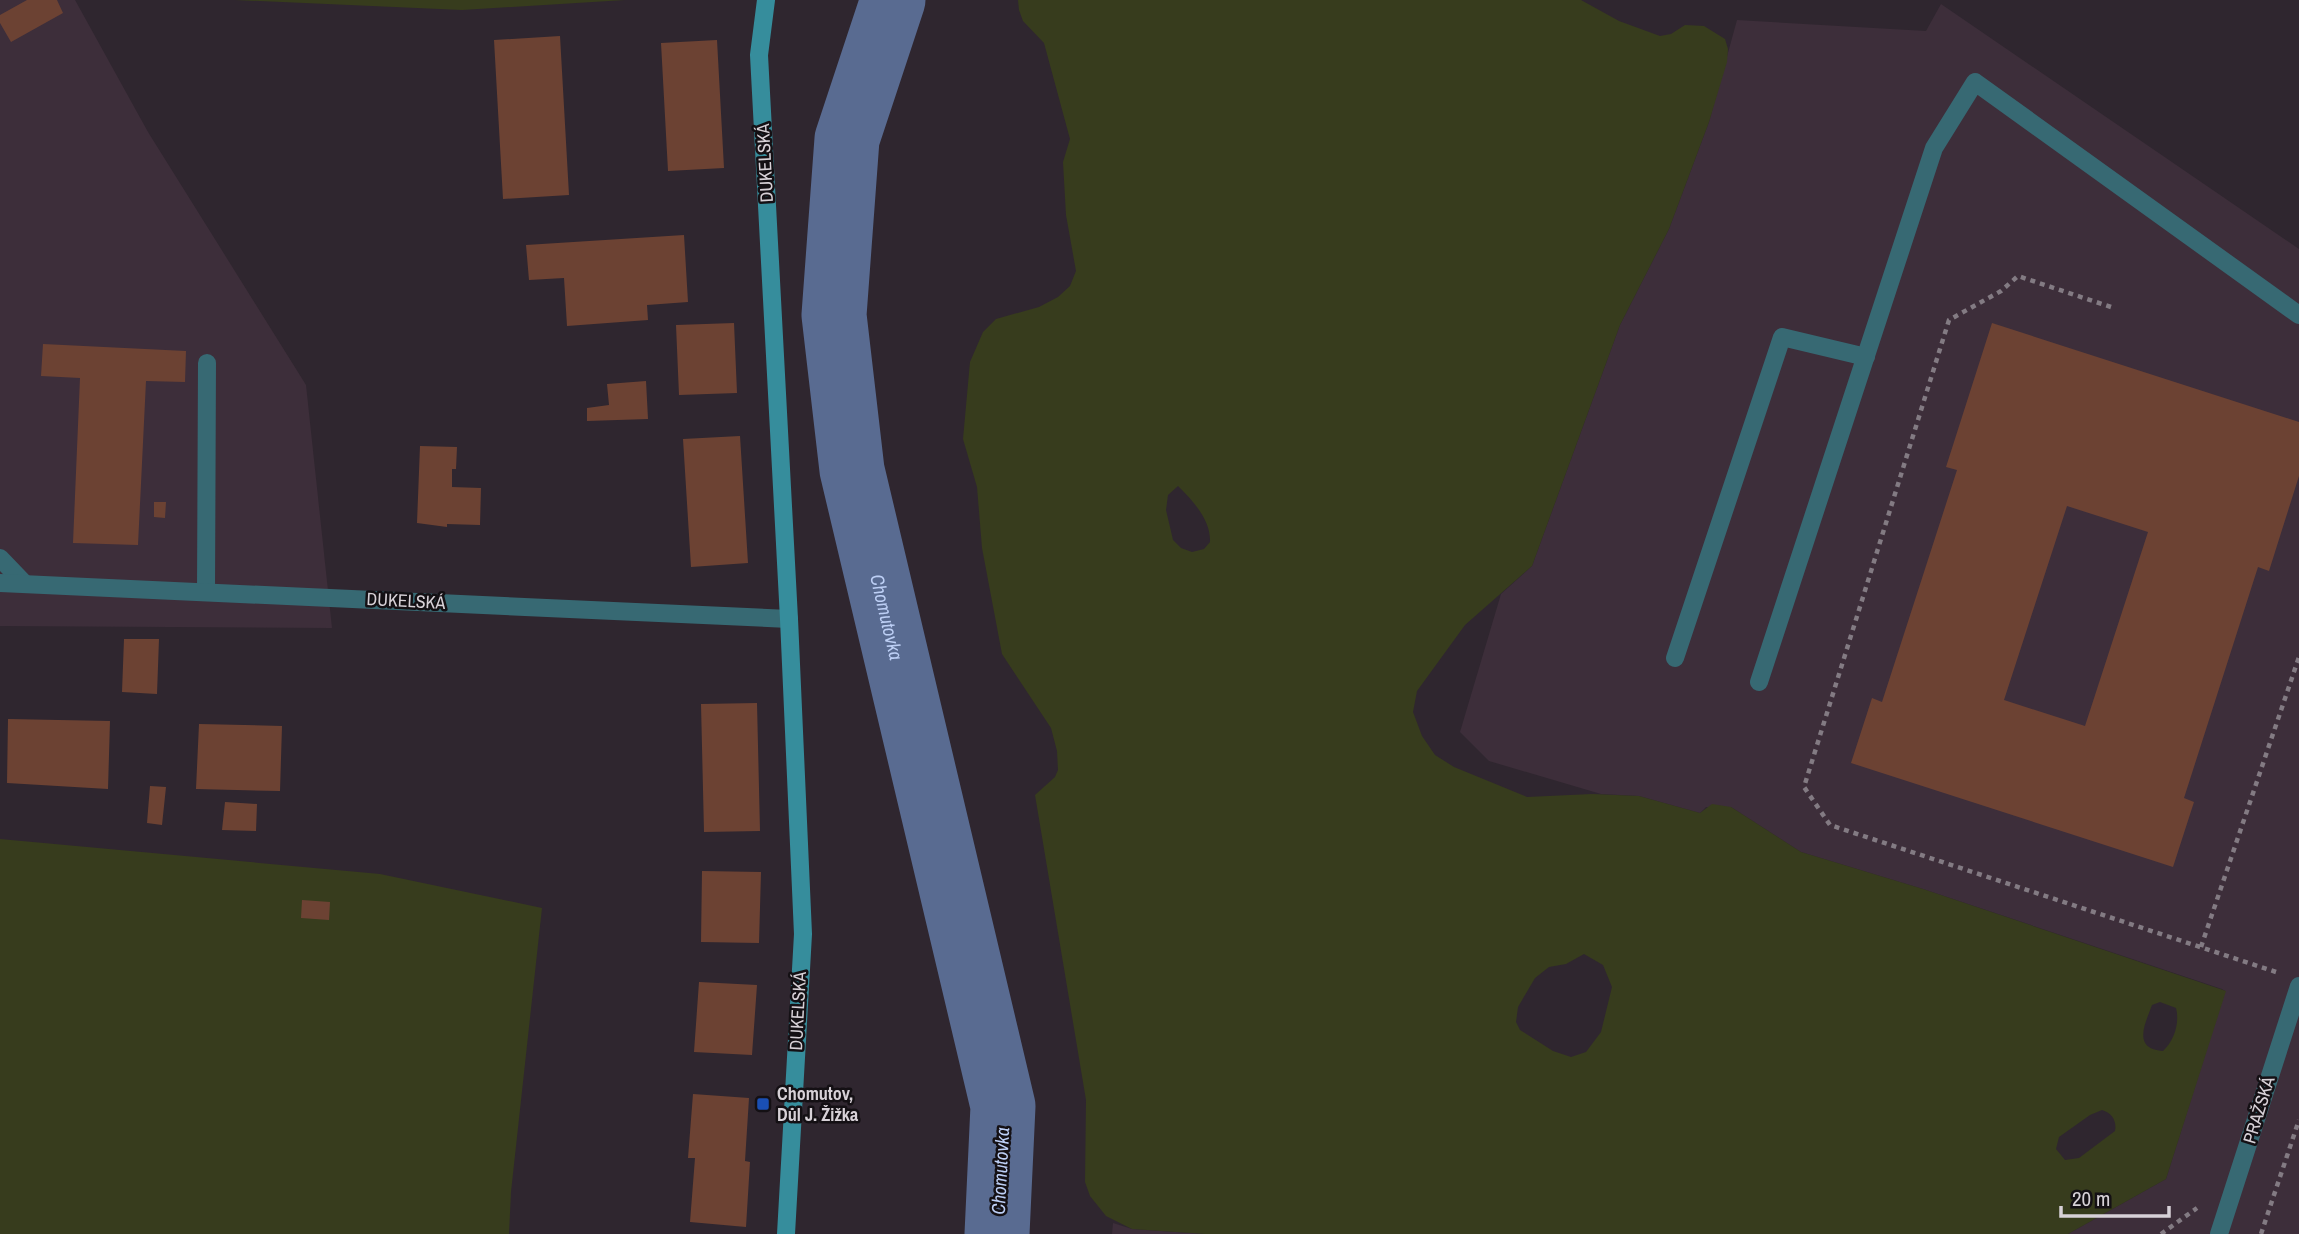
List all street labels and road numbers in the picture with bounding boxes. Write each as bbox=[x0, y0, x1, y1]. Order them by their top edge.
street label: DUKELSKÁ bbox=[750, 123, 779, 203]
street label: DUKELSKÁ bbox=[366, 586, 446, 615]
street label: DUKELSKÁ bbox=[783, 971, 812, 1051]
street label: PRAŽSKÁ bbox=[2236, 1073, 2281, 1146]

